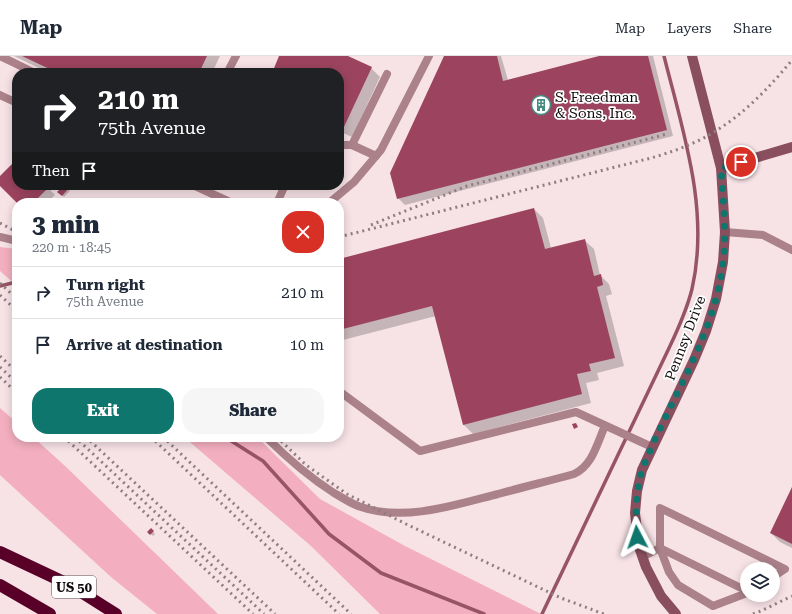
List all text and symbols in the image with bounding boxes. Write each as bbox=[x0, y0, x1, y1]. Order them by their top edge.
text: Map bbox=[20, 16, 62, 39]
text: Map bbox=[615, 20, 645, 36]
text: Layers bbox=[667, 20, 711, 36]
text: Share bbox=[733, 20, 772, 36]
text: 210 m bbox=[98, 83, 179, 116]
icon: right bbox=[32, 84, 84, 136]
place label: S. Freedman & Sons, Inc. bbox=[555, 89, 638, 121]
building icon: S. Freedman & Sons, Inc. bbox=[530, 94, 552, 116]
text: 75th Avenue bbox=[98, 117, 206, 138]
pin bbox=[724, 145, 758, 179]
icon: arrive bbox=[730, 151, 752, 173]
icon: arrive bbox=[78, 160, 100, 182]
text: Then bbox=[32, 162, 70, 180]
text: 3 min bbox=[32, 211, 99, 239]
button: close bbox=[282, 211, 324, 253]
text: 220 m · 18:45 bbox=[32, 240, 111, 255]
text: Turn right bbox=[66, 276, 145, 294]
icon: right bbox=[32, 282, 54, 304]
text: 210 m bbox=[281, 284, 324, 302]
street label: Pennsy Drive bbox=[662, 293, 709, 383]
text: 75th Avenue bbox=[66, 294, 144, 309]
icon: arrive bbox=[32, 334, 54, 356]
text: Arrive at destination bbox=[66, 336, 222, 354]
text: 10 m bbox=[290, 336, 324, 354]
button: Exit bbox=[32, 388, 174, 434]
button: Share bbox=[182, 388, 324, 434]
position arrow bbox=[616, 516, 658, 558]
map controls bbox=[740, 562, 780, 602]
button: layers bbox=[740, 562, 780, 602]
road number: US 50 bbox=[52, 576, 96, 598]

